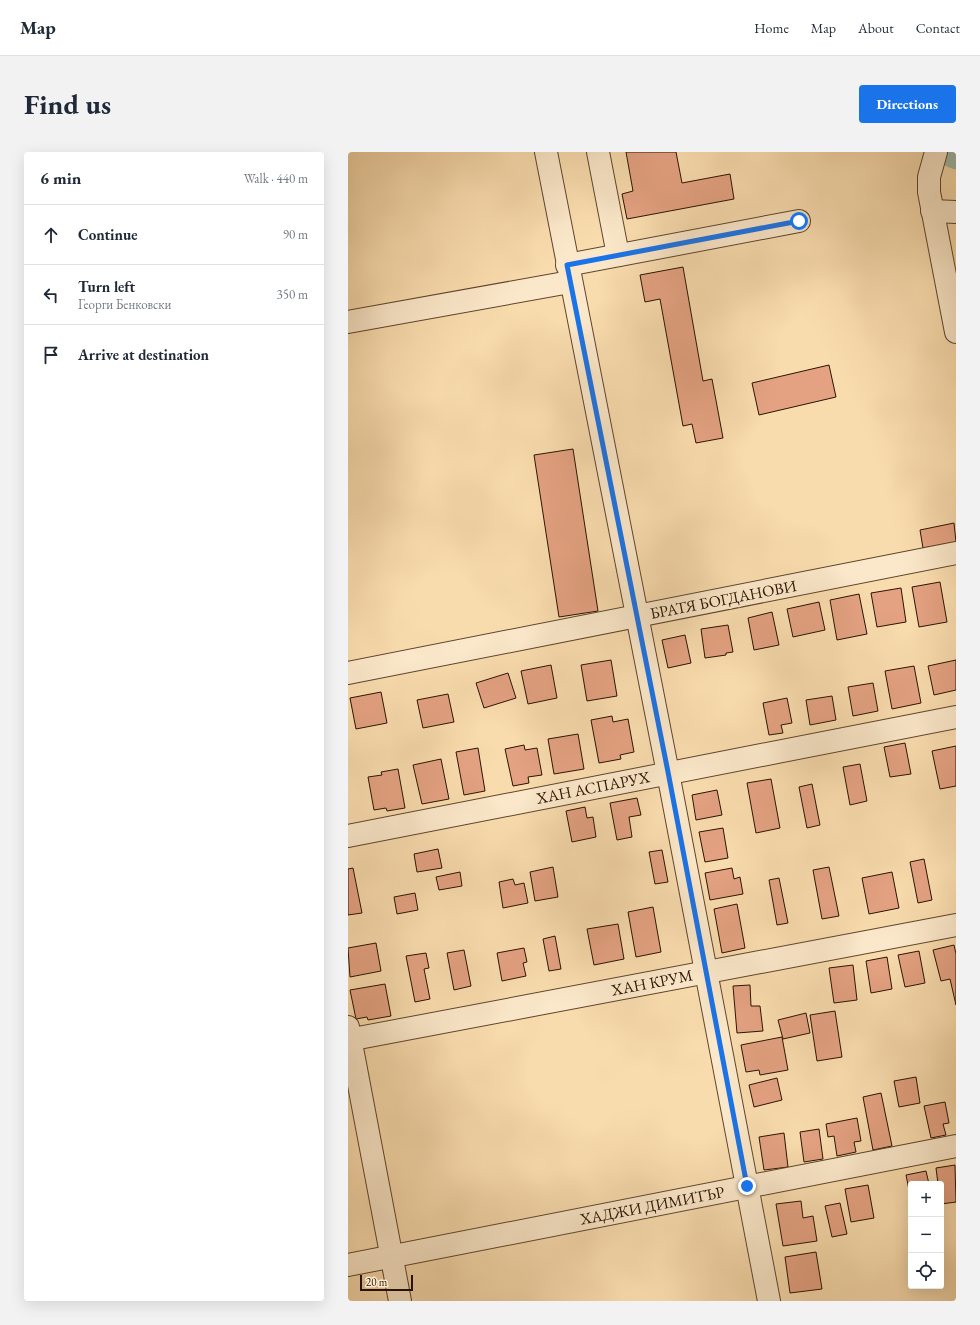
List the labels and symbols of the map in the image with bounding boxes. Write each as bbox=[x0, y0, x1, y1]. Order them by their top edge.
route start bbox=[790, 212, 808, 230]
street label: БРАТЯ БОГДАНОВИ bbox=[648, 575, 798, 624]
street label: ХАН АСПАРУХ bbox=[534, 766, 652, 809]
street label: ХАН КРУМ bbox=[609, 964, 695, 1001]
route end bbox=[738, 1177, 756, 1195]
street label: ХАДЖИ ДИМИТЪР bbox=[577, 1181, 726, 1230]
scale bar bbox=[360, 1273, 413, 1292]

